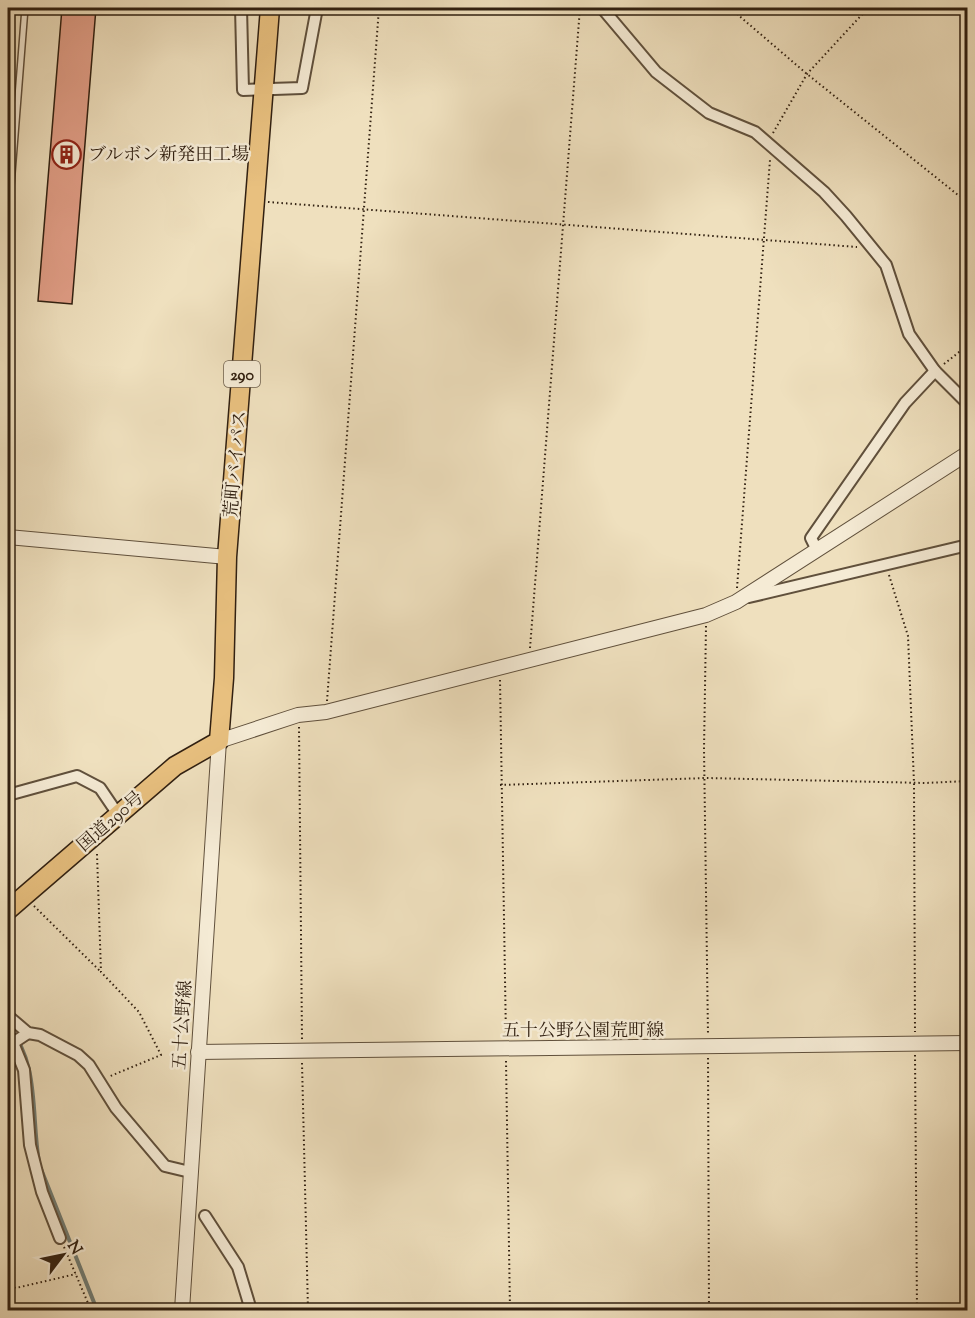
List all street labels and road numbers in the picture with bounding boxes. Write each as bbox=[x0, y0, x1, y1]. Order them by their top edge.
road number: 290 bbox=[224, 361, 260, 387]
street label: 荒町バイパス bbox=[219, 409, 255, 519]
street label: 国道290号 bbox=[72, 786, 150, 859]
street label: 五十公野線 bbox=[168, 979, 200, 1071]
street label: 五十公野公園荒町線 bbox=[502, 1019, 664, 1045]

